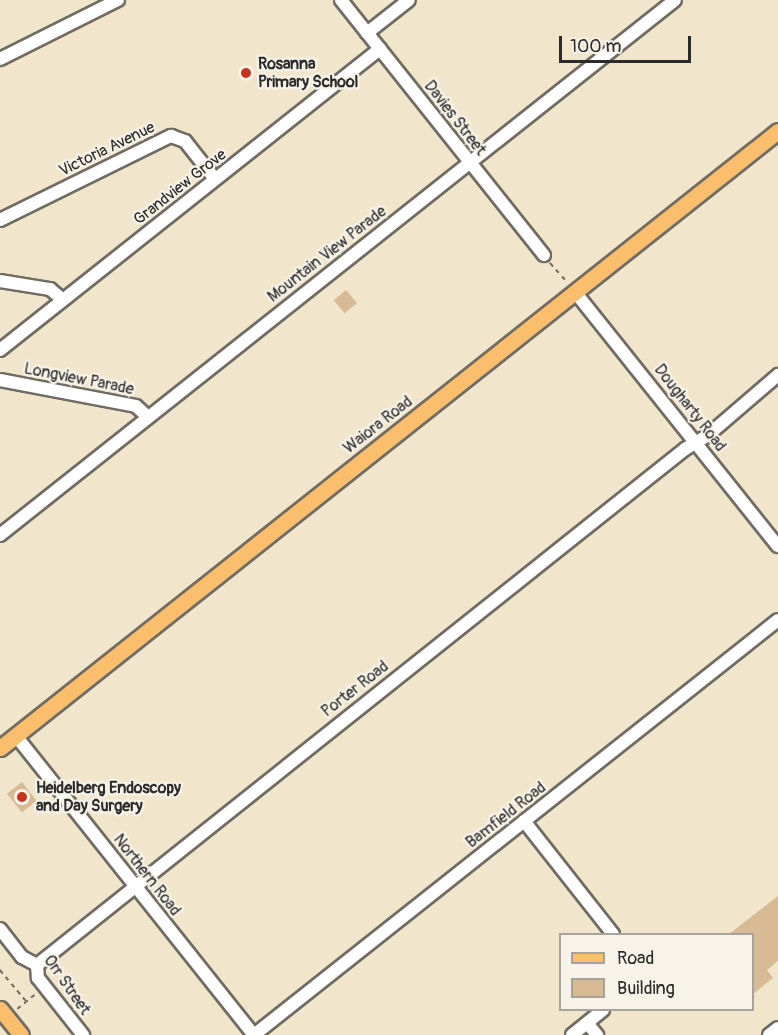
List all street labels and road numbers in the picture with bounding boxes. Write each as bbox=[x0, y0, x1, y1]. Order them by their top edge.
street label: Davies Street bbox=[420, 77, 490, 159]
street label: Victoria Avenue bbox=[56, 118, 158, 180]
street label: Grandview Grove bbox=[130, 145, 230, 229]
street label: Mountain View Parade bbox=[264, 202, 390, 306]
street label: Longview Parade bbox=[22, 359, 136, 399]
street label: Dougharty Road bbox=[650, 361, 730, 455]
street label: Waiora Road bbox=[340, 392, 416, 458]
street label: Porter Road bbox=[318, 657, 392, 721]
street label: Bamfield Road bbox=[462, 778, 550, 852]
street label: Northern Road bbox=[109, 830, 185, 920]
street label: Orr Street bbox=[40, 951, 94, 1019]

